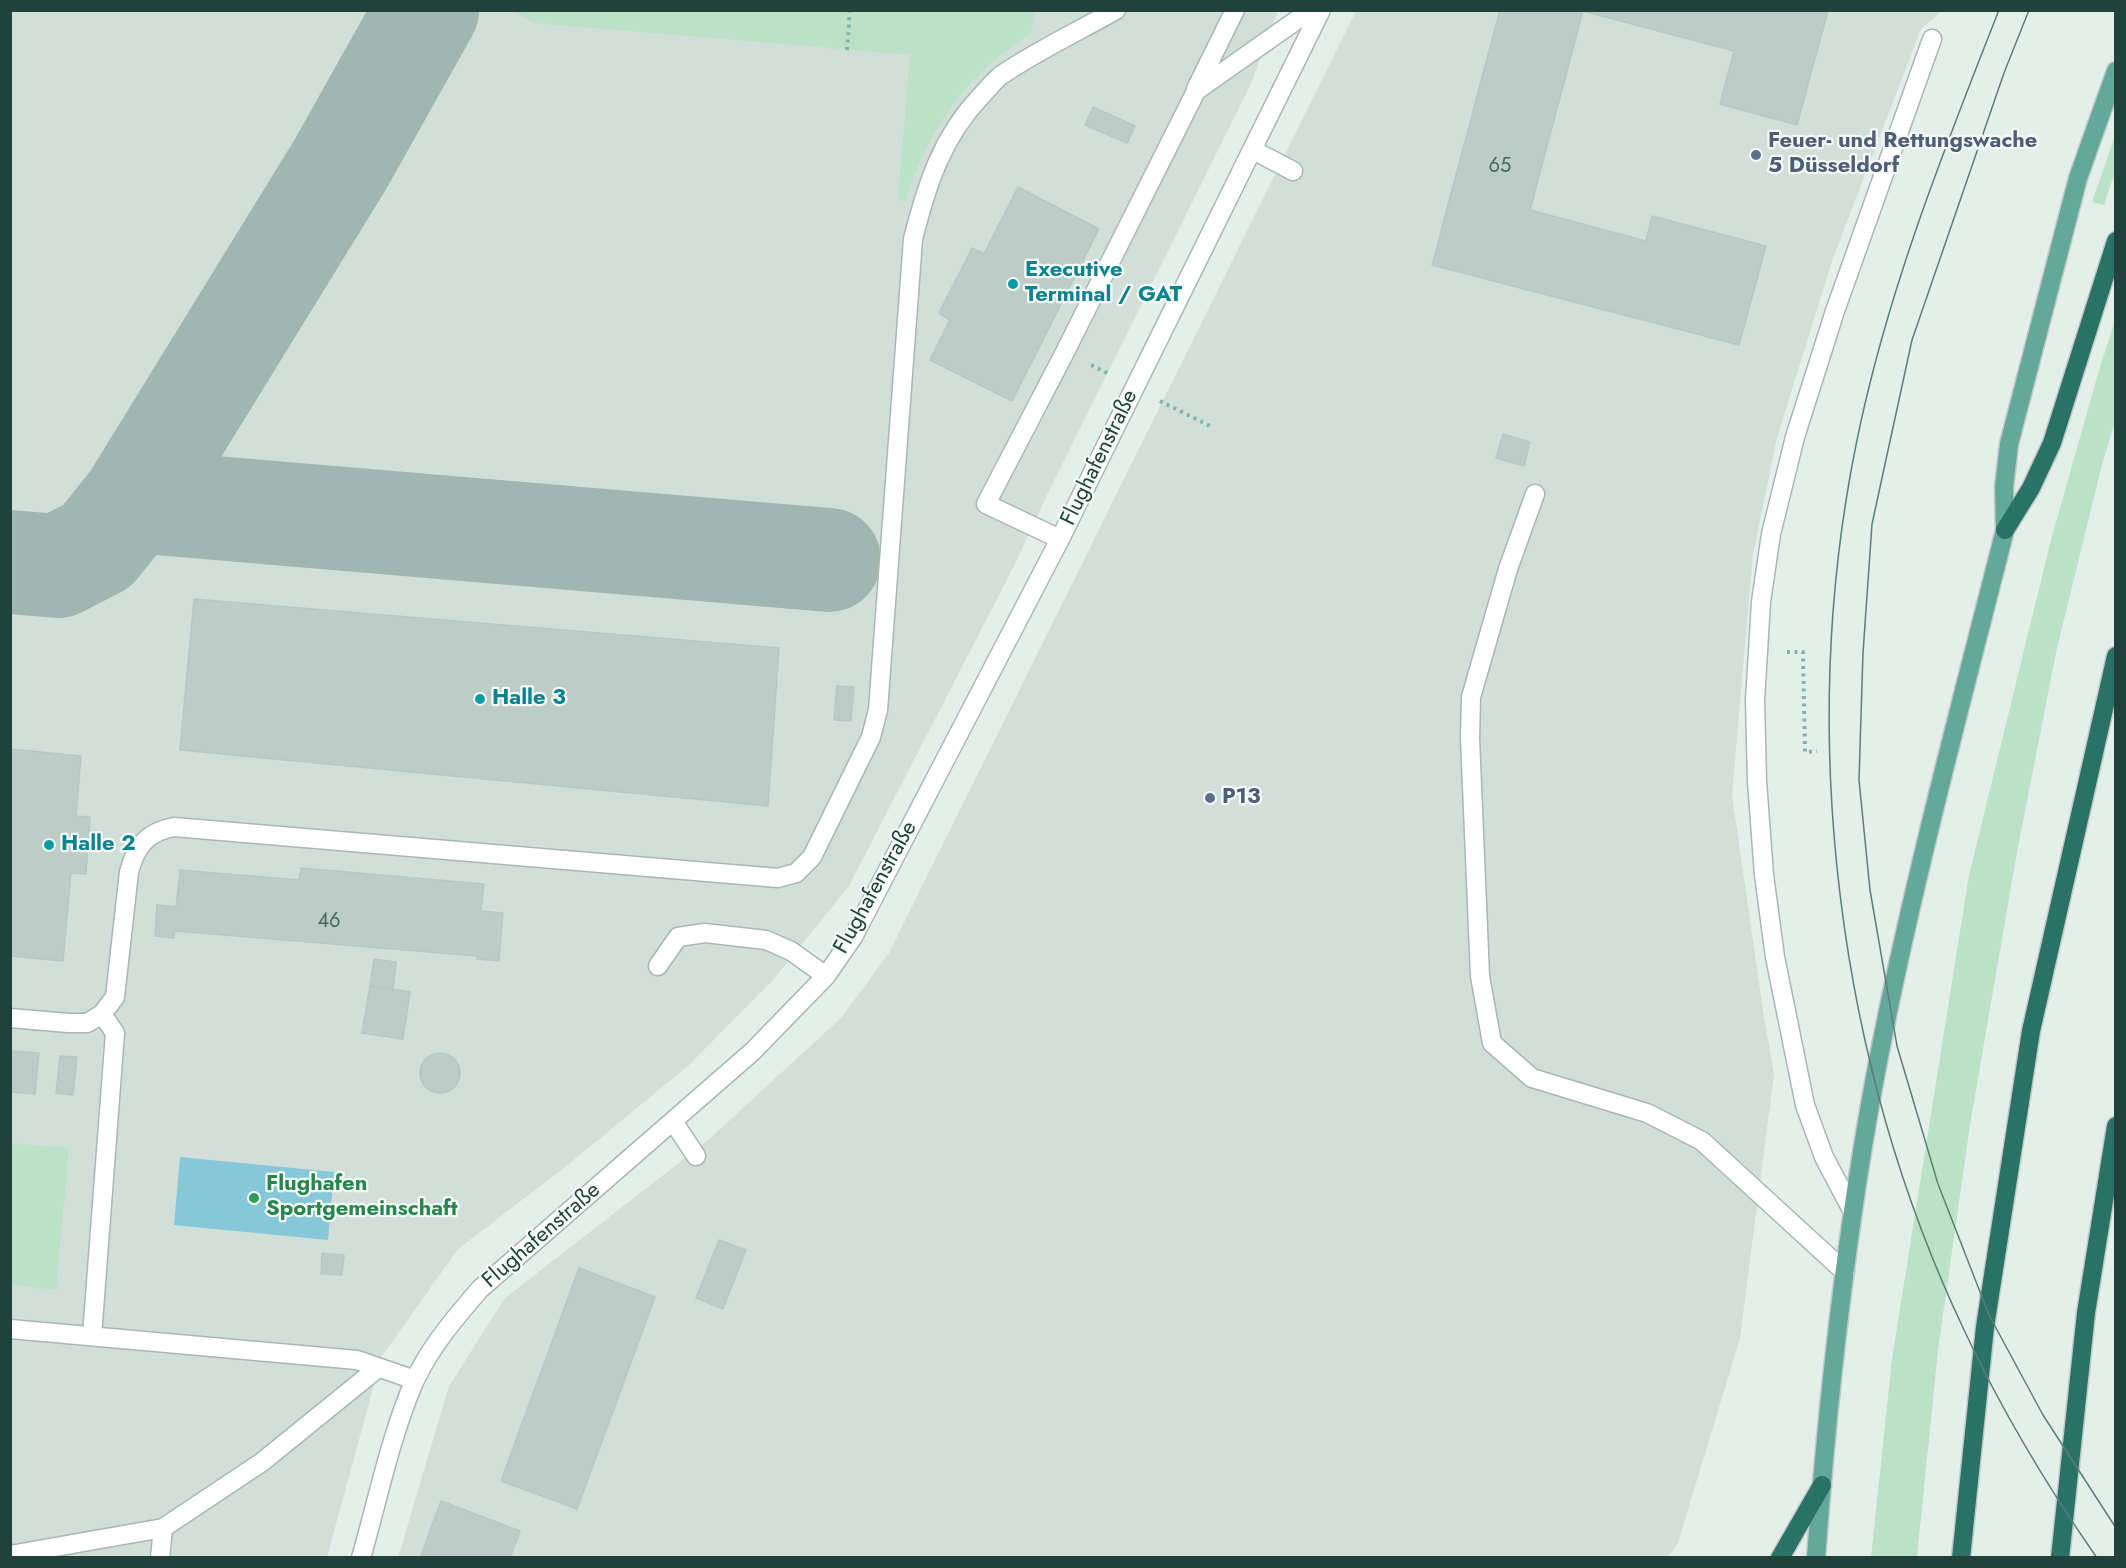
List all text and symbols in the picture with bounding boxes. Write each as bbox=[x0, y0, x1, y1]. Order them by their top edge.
place label: Feuer- und Rettungswache 5 Düsseldorf bbox=[1768, 129, 2037, 180]
marker: Feuer- und Rettungswache 5 Düsseldorf bbox=[1749, 148, 1763, 162]
house number: 65 bbox=[1489, 155, 1511, 179]
place label: Executive Terminal / GAT bbox=[1025, 258, 1182, 310]
marker: Executive Terminal / GAT bbox=[1006, 277, 1020, 291]
street label: Flughafenstraße bbox=[1056, 386, 1144, 530]
place label: Halle 3 bbox=[492, 686, 566, 712]
marker: Halle 3 bbox=[473, 692, 487, 706]
place label: P13 bbox=[1222, 785, 1261, 811]
marker: P13 bbox=[1203, 791, 1217, 805]
street label: Flughafenstraße bbox=[829, 817, 923, 959]
place label: Halle 2 bbox=[61, 832, 136, 858]
marker: Halle 2 bbox=[42, 838, 56, 852]
house number: 46 bbox=[317, 910, 341, 934]
place label: Flughafen Sportgemeinschaft bbox=[266, 1172, 458, 1224]
street label: Flughafenstraße bbox=[478, 1178, 606, 1294]
marker: Flughafen Sportgemeinschaft bbox=[247, 1191, 261, 1205]

